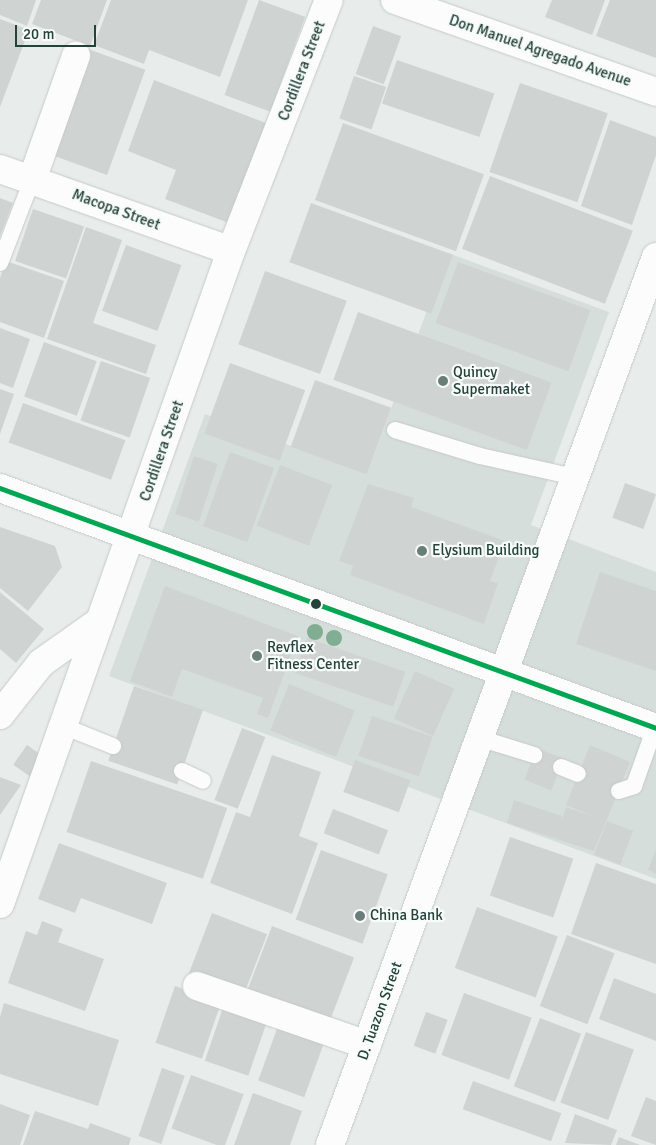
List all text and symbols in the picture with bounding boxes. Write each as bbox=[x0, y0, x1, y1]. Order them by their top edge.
street label: Don Manuel Agregado Avenue bbox=[447, 11, 633, 91]
scale bar bbox=[18, 15, 99, 47]
street label: Cordillera Street bbox=[275, 19, 329, 123]
text: 20 m bbox=[23, 25, 54, 43]
street label: Macopa Street bbox=[70, 186, 162, 234]
place label: Quincy Supermaket bbox=[453, 363, 530, 398]
marker: Quincy Supermaket bbox=[437, 375, 449, 387]
street label: Cordillera Street bbox=[136, 398, 188, 504]
place label: Elysium Building bbox=[432, 542, 540, 560]
marker: Elysium Building bbox=[416, 545, 428, 557]
unlabelled marker bbox=[311, 599, 321, 609]
place label: Revflex Fitness Center bbox=[267, 638, 359, 673]
marker: Revflex Fitness Center bbox=[251, 650, 263, 662]
place label: China Bank bbox=[370, 907, 443, 925]
marker: China Bank bbox=[354, 910, 366, 922]
street label: D. Tuazon Street bbox=[354, 959, 406, 1063]

